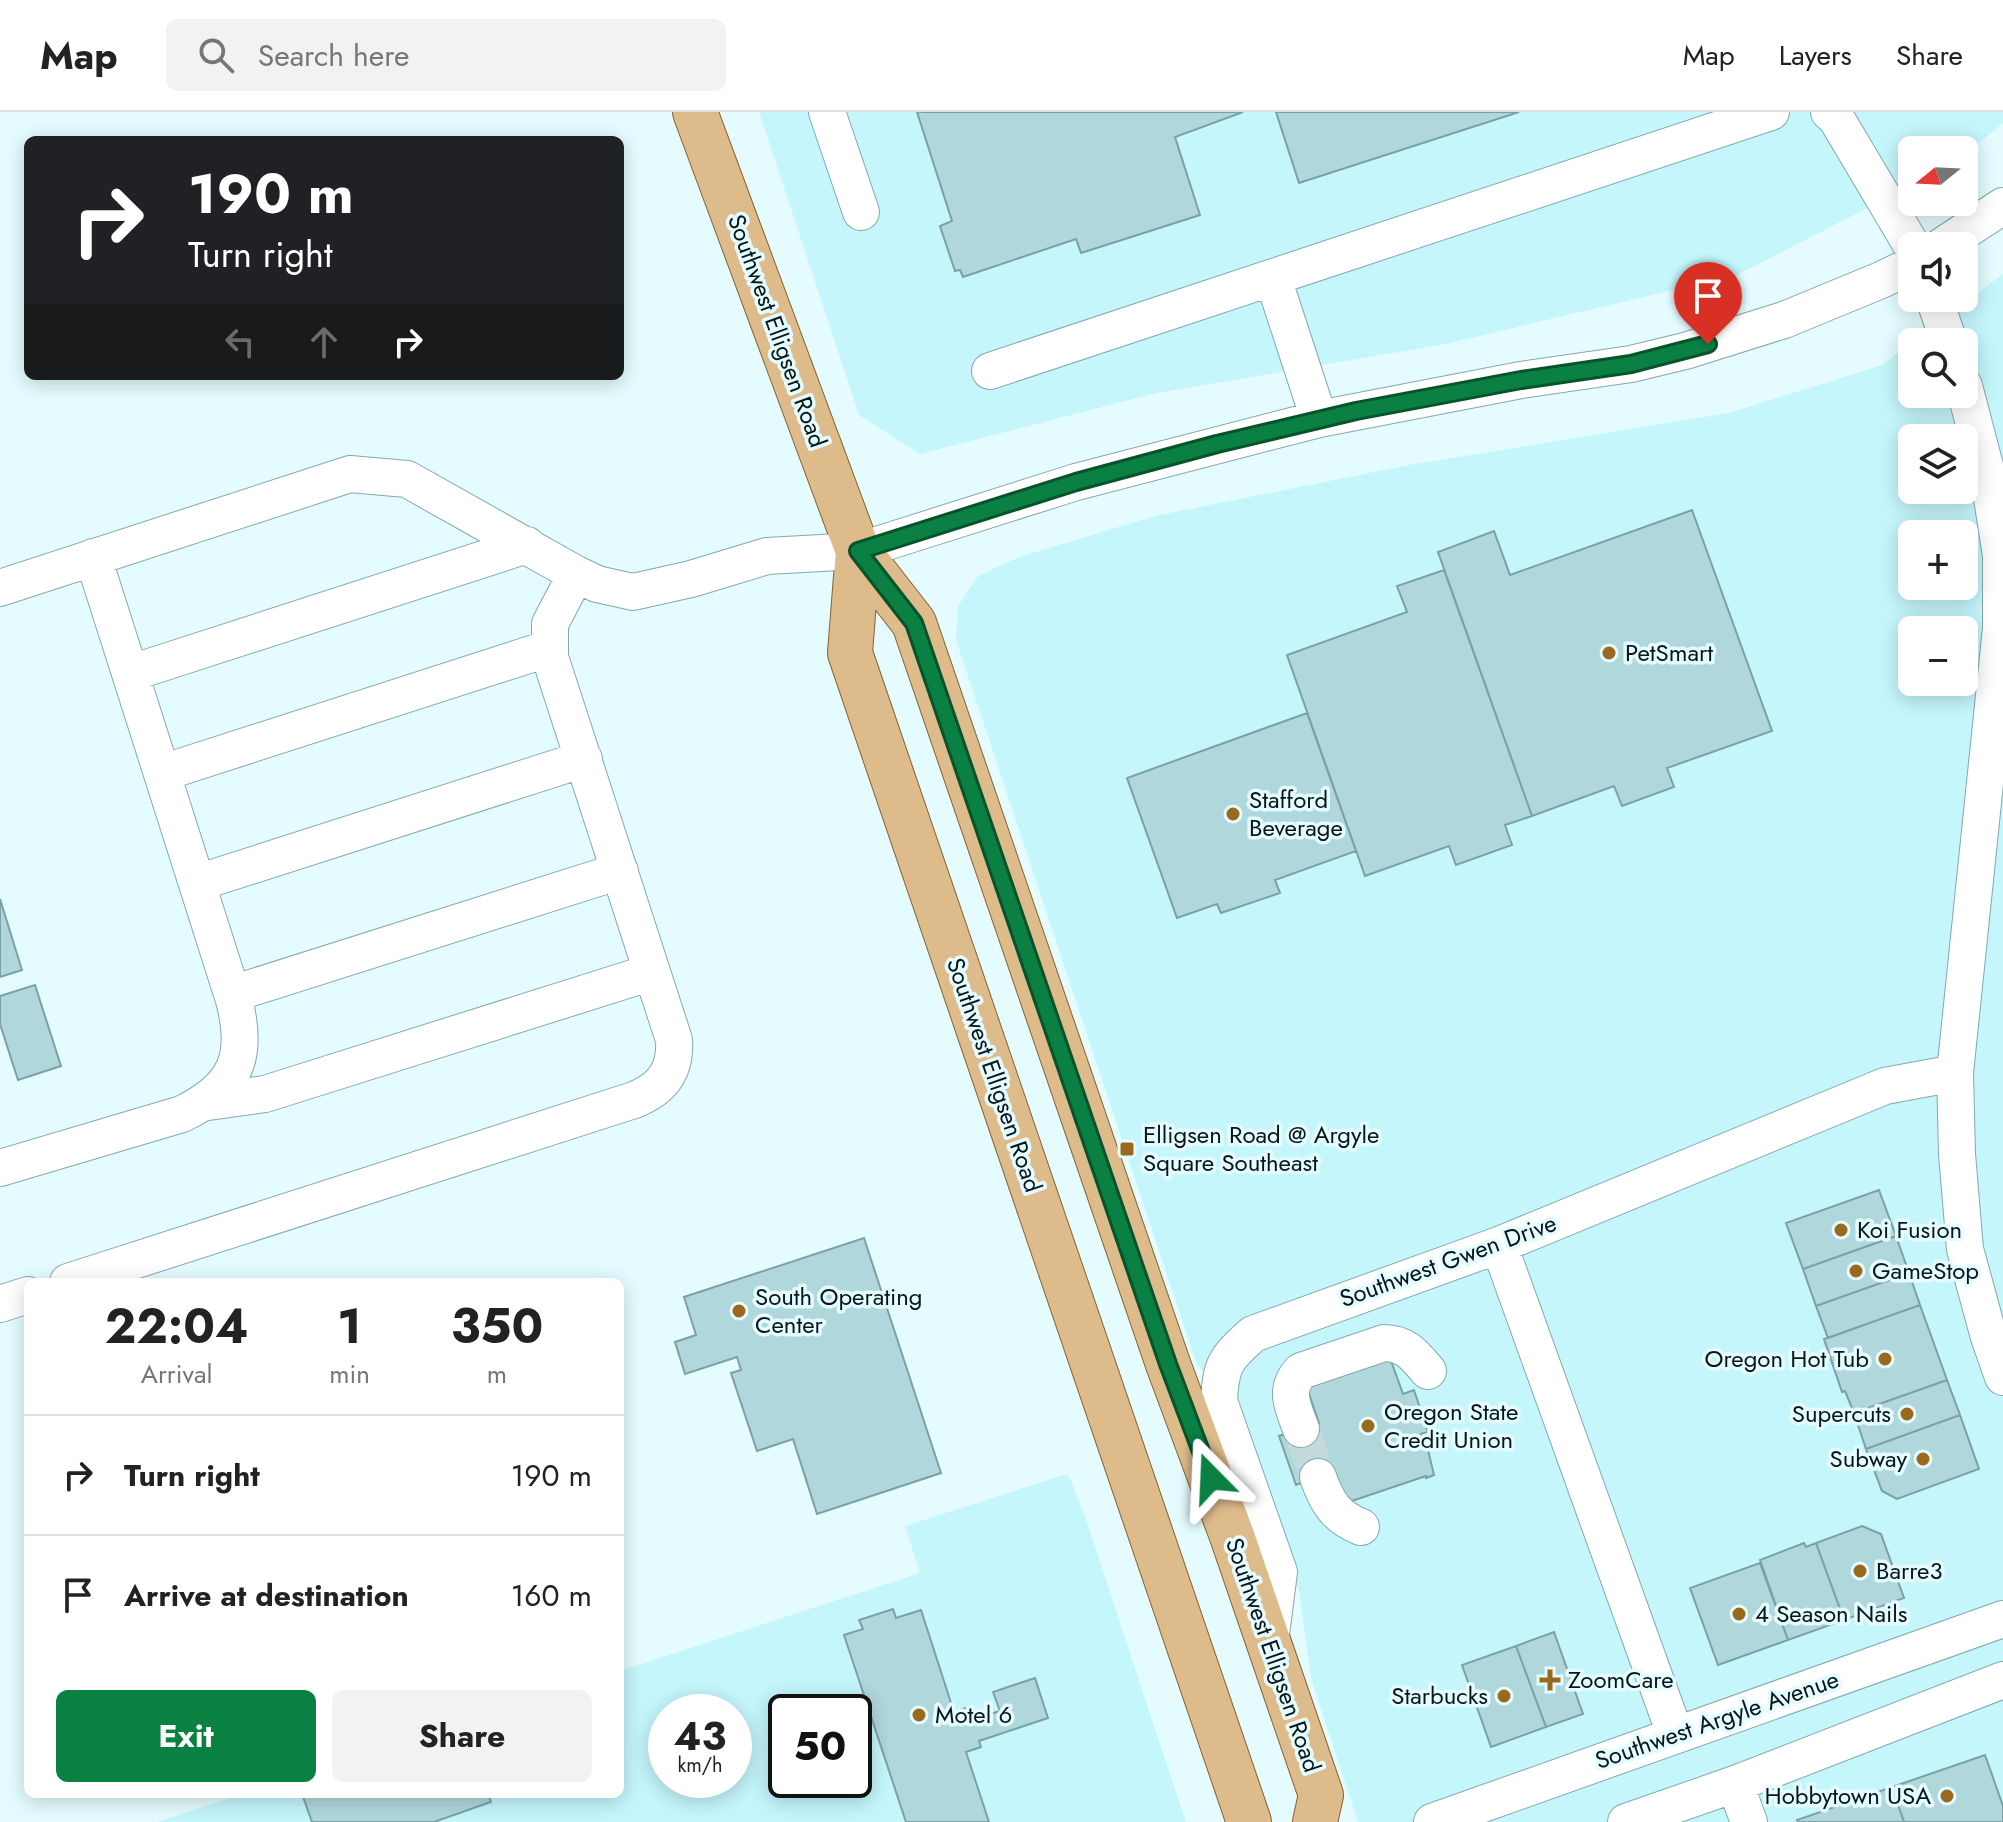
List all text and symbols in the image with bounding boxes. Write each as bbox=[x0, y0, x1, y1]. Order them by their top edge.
search box bbox=[166, 19, 726, 91]
text: Map bbox=[40, 28, 118, 83]
icon: search bbox=[194, 33, 238, 77]
text: Search here bbox=[258, 34, 410, 77]
text: Map bbox=[1683, 35, 1735, 76]
text: Layers bbox=[1779, 35, 1852, 76]
text: Share bbox=[1896, 35, 1963, 76]
north arrow bbox=[1898, 136, 1978, 216]
map controls bbox=[1898, 136, 1978, 696]
text: 190 m bbox=[188, 153, 354, 234]
icon: right bbox=[56, 168, 160, 272]
street label: Southwest Elligsen Road bbox=[719, 209, 836, 452]
text: Turn right bbox=[188, 228, 333, 280]
button: sound bbox=[1898, 232, 1978, 312]
pin bbox=[1674, 262, 1742, 344]
icon: arrive bbox=[1686, 274, 1730, 318]
icon: left bbox=[218, 320, 262, 364]
icon: ahead bbox=[302, 320, 346, 364]
icon: right bbox=[386, 320, 430, 364]
button: search bbox=[1898, 328, 1978, 408]
button: layers bbox=[1898, 424, 1978, 504]
button: + bbox=[1898, 520, 1978, 600]
button: − bbox=[1898, 616, 1978, 696]
place label: PetSmart bbox=[1625, 635, 1713, 670]
marker: PetSmart bbox=[1600, 644, 1618, 662]
place label: Stafford Beverage bbox=[1249, 782, 1343, 845]
marker: Stafford Beverage bbox=[1224, 805, 1242, 823]
street label: Southwest Elligsen Road bbox=[938, 953, 1051, 1197]
place label: Elligsen Road @ Argyle Square Southeast bbox=[1143, 1117, 1379, 1180]
marker: Elligsen Road @ Argyle Square Southeast bbox=[1118, 1140, 1136, 1158]
street label: Southwest Gwen Drive bbox=[1334, 1205, 1561, 1316]
place label: Koi Fusion bbox=[1857, 1212, 1962, 1247]
marker: Koi Fusion bbox=[1832, 1221, 1850, 1239]
place label: GameStop bbox=[1872, 1253, 1979, 1288]
marker: GameStop bbox=[1847, 1262, 1865, 1280]
place label: South Operating Center bbox=[755, 1279, 922, 1342]
text: 22:04 bbox=[105, 1292, 248, 1361]
text: 1 bbox=[337, 1292, 362, 1361]
text: 350 bbox=[451, 1292, 543, 1361]
marker: South Operating Center bbox=[730, 1302, 748, 1320]
place label: Oregon Hot Tub bbox=[1704, 1341, 1869, 1376]
marker: Oregon Hot Tub bbox=[1876, 1350, 1894, 1368]
text: Arrival bbox=[141, 1355, 212, 1393]
text: min bbox=[329, 1355, 370, 1393]
text: m bbox=[487, 1355, 507, 1393]
place label: Oregon State Credit Union bbox=[1384, 1394, 1518, 1457]
place label: Supercuts bbox=[1792, 1396, 1891, 1431]
marker: Supercuts bbox=[1898, 1405, 1916, 1423]
marker: Oregon State Credit Union bbox=[1359, 1417, 1377, 1435]
position arrow bbox=[1169, 1436, 1253, 1520]
place label: Subway bbox=[1830, 1441, 1907, 1476]
marker: Subway bbox=[1914, 1450, 1932, 1468]
icon: right bbox=[56, 1453, 100, 1497]
text: Turn right bbox=[124, 1454, 260, 1497]
text: 190 m bbox=[511, 1454, 592, 1497]
street label: Southwest Elligsen Road bbox=[1217, 1533, 1330, 1777]
place label: Barre3 bbox=[1876, 1553, 1943, 1588]
marker: Barre3 bbox=[1851, 1562, 1869, 1580]
icon: arrive bbox=[56, 1573, 100, 1617]
text: Arrive at destination bbox=[124, 1574, 409, 1617]
text: 160 m bbox=[511, 1574, 592, 1617]
place label: 4 Season Nails bbox=[1755, 1596, 1907, 1631]
marker: 4 Season Nails bbox=[1730, 1605, 1748, 1623]
street label: Southwest Argyle Avenue bbox=[1590, 1661, 1843, 1778]
place label: ZoomCare bbox=[1568, 1662, 1674, 1697]
marker: ZoomCare bbox=[1539, 1669, 1561, 1691]
place label: Starbucks bbox=[1391, 1678, 1488, 1713]
marker: Starbucks bbox=[1495, 1687, 1513, 1705]
button: Exit bbox=[56, 1690, 316, 1782]
button: Share bbox=[332, 1690, 592, 1782]
speed limit sign: 50 bbox=[768, 1694, 872, 1798]
place label: Motel 6 bbox=[935, 1697, 1012, 1732]
marker: Motel 6 bbox=[910, 1706, 928, 1724]
text: 43 bbox=[674, 1707, 726, 1765]
text: km/h bbox=[677, 1751, 723, 1780]
place label: Hobbytown USA bbox=[1765, 1778, 1931, 1813]
marker: Hobbytown USA bbox=[1938, 1787, 1956, 1805]

